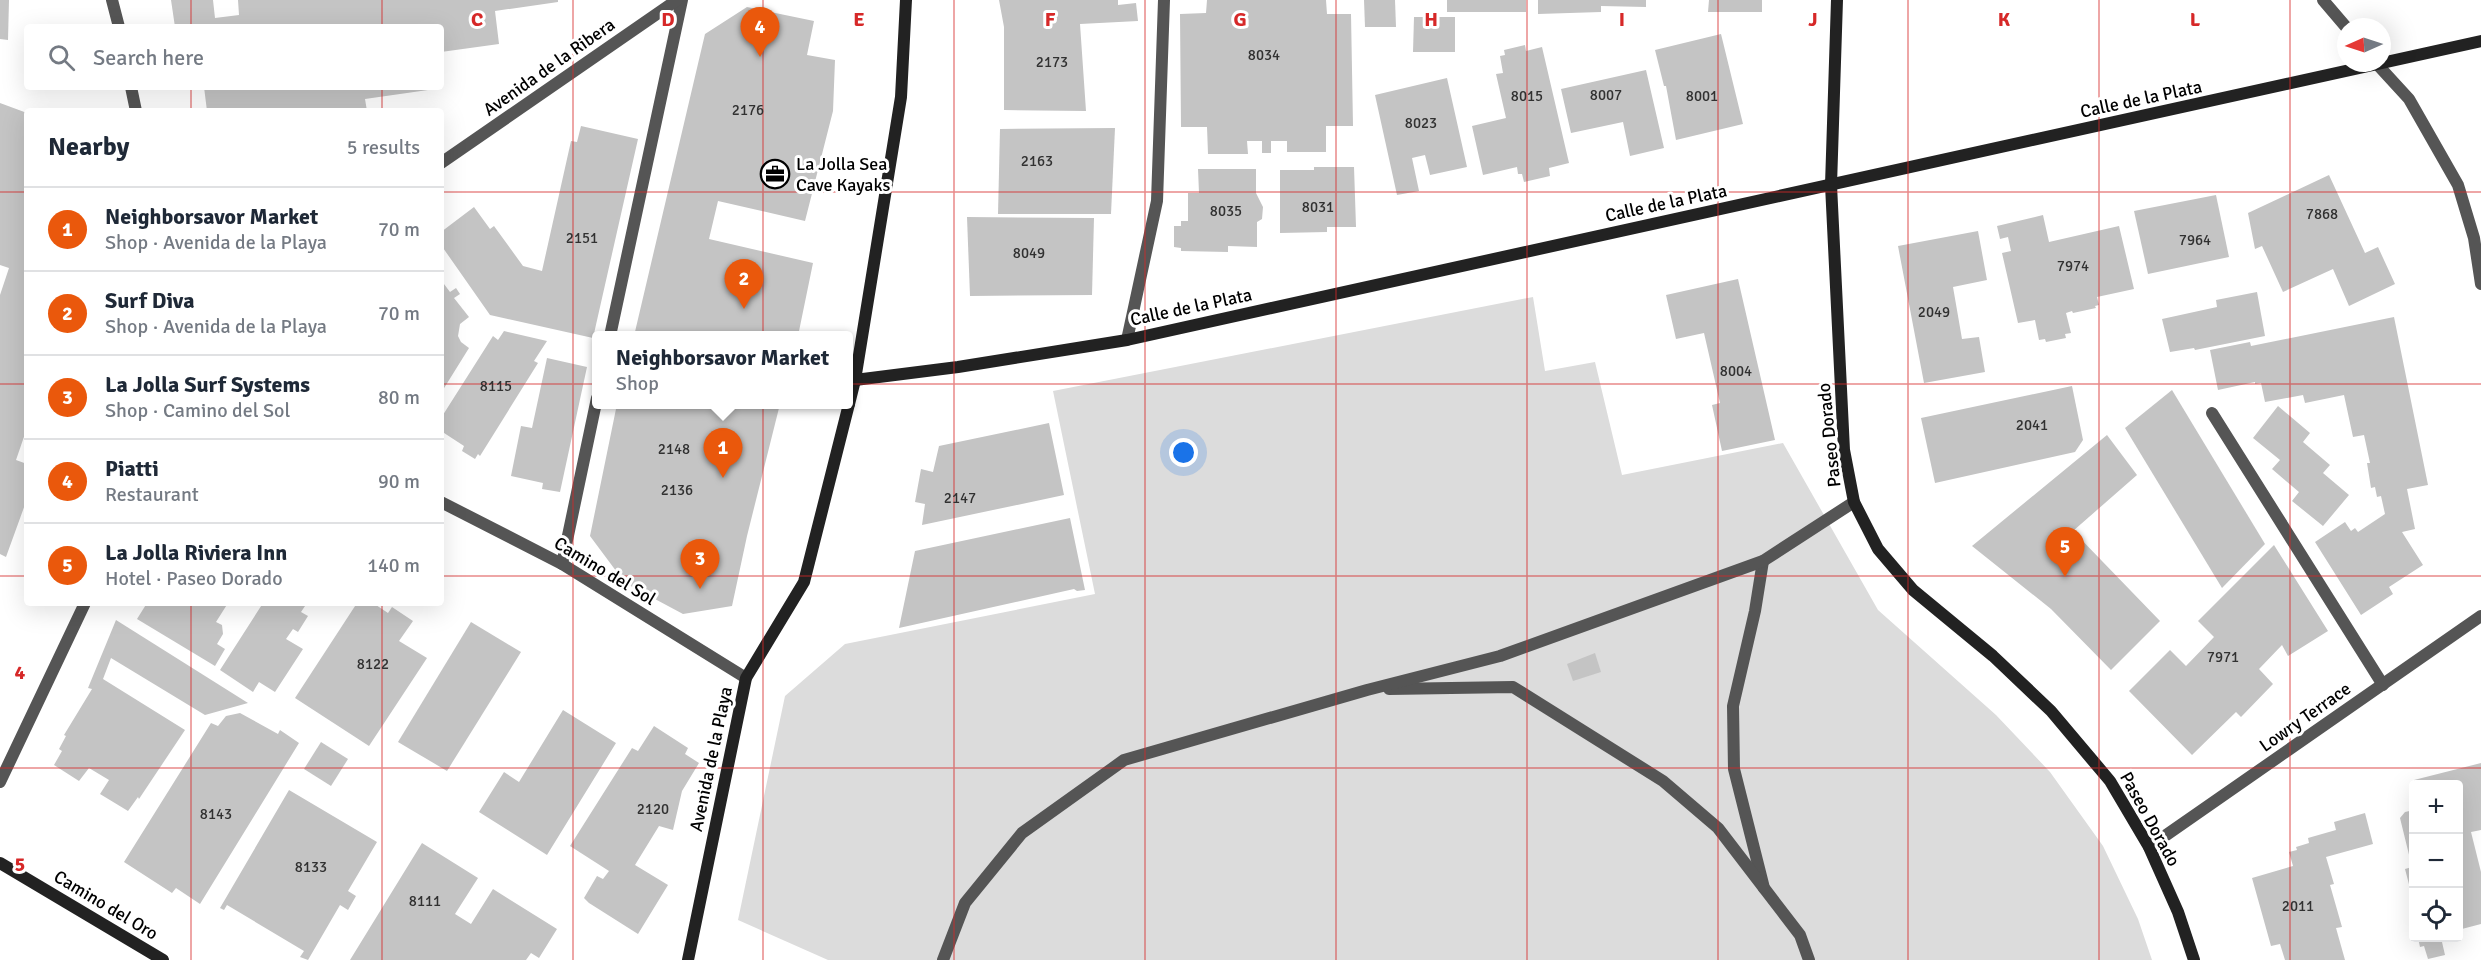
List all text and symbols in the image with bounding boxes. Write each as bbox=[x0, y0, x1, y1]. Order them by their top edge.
text: C bbox=[471, 7, 483, 32]
text: D bbox=[661, 7, 675, 32]
text: E bbox=[853, 7, 865, 32]
text: F bbox=[1045, 7, 1056, 32]
text: G bbox=[1233, 7, 1247, 32]
text: H bbox=[1424, 7, 1438, 32]
text: I bbox=[1619, 7, 1625, 32]
text: J bbox=[1808, 7, 1818, 32]
text: K bbox=[1998, 7, 2011, 32]
text: L bbox=[2190, 7, 2201, 32]
pin: 4 bbox=[740, 8, 780, 57]
street label: Avenida de la Ribera bbox=[479, 13, 619, 121]
north arrow bbox=[2337, 18, 2391, 72]
search box bbox=[24, 24, 444, 90]
icon: search bbox=[45, 41, 78, 74]
text: Search here bbox=[93, 44, 204, 71]
house number: 8034 bbox=[1248, 46, 1280, 64]
house number: 2173 bbox=[1036, 53, 1068, 71]
street label: Calle de la Plata bbox=[2078, 75, 2204, 123]
house number: 8007 bbox=[1590, 86, 1622, 104]
house number: 8015 bbox=[1511, 87, 1543, 105]
house number: 8001 bbox=[1686, 87, 1718, 105]
house number: 2176 bbox=[732, 101, 764, 119]
house number: 8023 bbox=[1405, 114, 1437, 132]
text: Nearby bbox=[48, 131, 129, 163]
text: 5 results bbox=[347, 135, 420, 160]
house number: 2163 bbox=[1021, 152, 1053, 170]
place label: La Jolla Sea Cave Kayaks bbox=[796, 153, 890, 196]
office icon: La Jolla Sea Cave Kayaks bbox=[759, 158, 791, 190]
street label: Calle de la Plata bbox=[1603, 179, 1729, 227]
house number: 8031 bbox=[1302, 198, 1334, 216]
house number: 8035 bbox=[1210, 202, 1242, 220]
text: Neighborsavor Market bbox=[105, 203, 318, 230]
house number: 7868 bbox=[2306, 205, 2338, 223]
text: 1 bbox=[62, 217, 73, 242]
text: 70 m bbox=[378, 217, 420, 242]
house number: 2151 bbox=[566, 229, 598, 247]
text: Shop · Avenida de la Playa bbox=[105, 230, 327, 255]
house number: 7964 bbox=[2179, 231, 2211, 249]
house number: 8049 bbox=[1013, 244, 1045, 262]
house number: 7974 bbox=[2057, 257, 2089, 275]
pin: 2 bbox=[724, 260, 764, 309]
street label: Calle de la Plata bbox=[1128, 283, 1254, 331]
text: Surf Diva bbox=[105, 287, 195, 314]
text: 2 bbox=[62, 301, 73, 326]
text: 70 m bbox=[378, 301, 420, 326]
house number: 2049 bbox=[1918, 303, 1950, 321]
text: Shop · Avenida de la Playa bbox=[105, 314, 327, 339]
popup bbox=[592, 331, 853, 409]
text: Neighborsavor Market bbox=[616, 344, 829, 371]
house number: 8004 bbox=[1720, 362, 1752, 380]
text: La Jolla Surf Systems bbox=[105, 371, 310, 398]
text: Shop bbox=[616, 371, 659, 396]
house number: 8115 bbox=[480, 377, 512, 395]
street label: Paseo Dorado bbox=[1813, 382, 1845, 488]
text: 3 bbox=[62, 385, 73, 410]
text: 80 m bbox=[378, 385, 420, 410]
text: Shop · Camino del Sol bbox=[105, 398, 290, 423]
house number: 2041 bbox=[2016, 416, 2048, 434]
pin: 1 bbox=[704, 428, 742, 478]
your location bbox=[1169, 438, 1198, 467]
house number: 2148 bbox=[658, 440, 690, 458]
text: Piatti bbox=[105, 455, 159, 482]
text: 4 bbox=[62, 469, 73, 494]
text: 90 m bbox=[378, 469, 420, 494]
house number: 2136 bbox=[661, 481, 693, 499]
text: Restaurant bbox=[105, 482, 199, 507]
house number: 2147 bbox=[944, 489, 976, 507]
pin: 5 bbox=[2046, 528, 2084, 577]
street label: Camino del Sol bbox=[550, 532, 660, 610]
text: La Jolla Riviera Inn bbox=[105, 539, 287, 566]
pin: 3 bbox=[680, 540, 720, 589]
text: 5 bbox=[62, 553, 73, 578]
text: 140 m bbox=[367, 553, 420, 578]
text: Hotel · Paseo Dorado bbox=[105, 566, 283, 591]
house number: 7971 bbox=[2207, 648, 2239, 666]
house number: 8122 bbox=[357, 655, 389, 673]
text: 4 bbox=[15, 660, 26, 685]
street label: Lowry Terrace bbox=[2255, 677, 2355, 757]
street label: Avenida de la Playa bbox=[685, 684, 737, 834]
street label: Paseo Dorado bbox=[2115, 768, 2185, 870]
map controls bbox=[2409, 780, 2463, 942]
button: + bbox=[2409, 780, 2463, 834]
house number: 2120 bbox=[637, 800, 669, 818]
house number: 8143 bbox=[200, 805, 232, 823]
button: − bbox=[2409, 834, 2463, 888]
text: 5 bbox=[15, 852, 25, 877]
house number: 8133 bbox=[295, 858, 327, 876]
street label: Camino del Oro bbox=[50, 865, 162, 945]
button: locate bbox=[2409, 888, 2463, 942]
house number: 8111 bbox=[409, 892, 441, 910]
house number: 2011 bbox=[2282, 897, 2314, 915]

